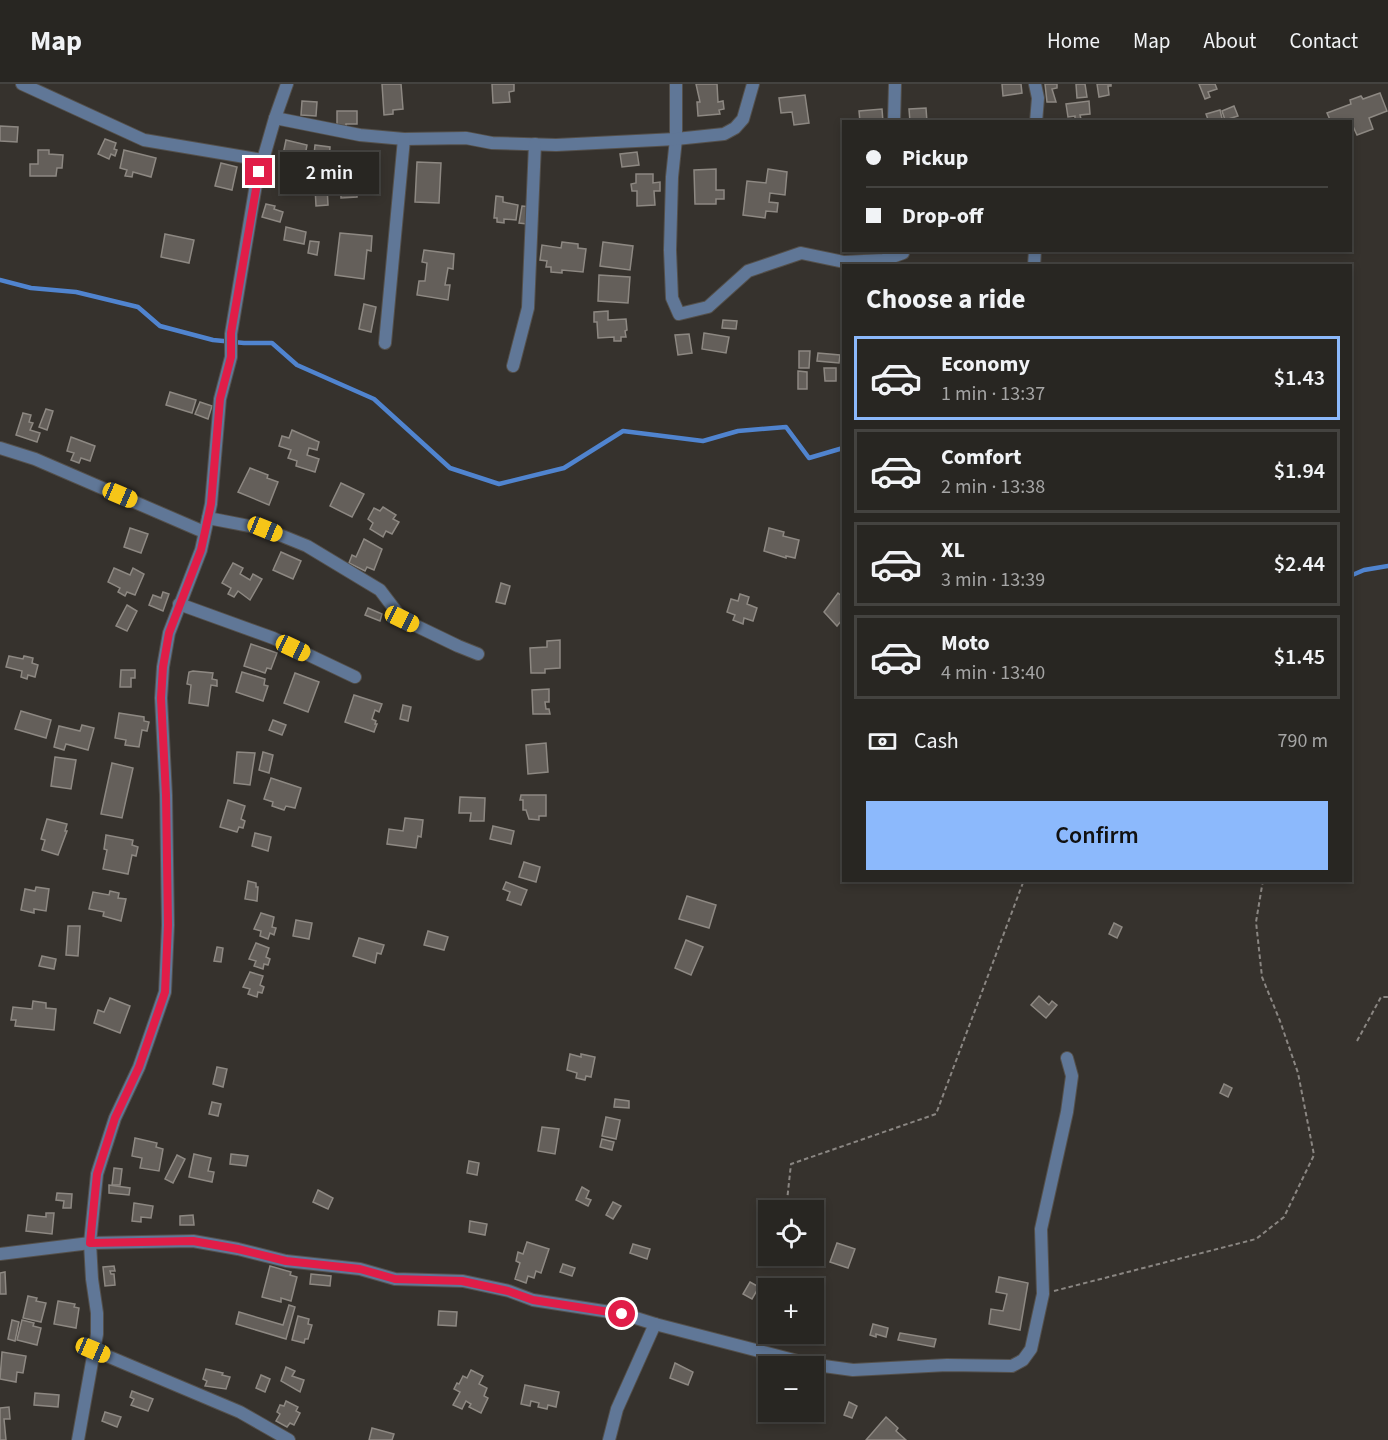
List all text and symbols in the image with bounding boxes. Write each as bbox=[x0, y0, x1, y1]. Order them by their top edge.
text: Map bbox=[30, 21, 82, 61]
text: Home bbox=[1047, 26, 1100, 56]
text: Map bbox=[1133, 26, 1171, 56]
text: About bbox=[1204, 26, 1256, 56]
text: Contact bbox=[1289, 26, 1358, 56]
text: Pickup bbox=[902, 142, 968, 174]
callout: 2 min bbox=[280, 151, 379, 193]
route end bbox=[245, 158, 272, 185]
text: 2 min bbox=[306, 159, 353, 187]
text: Drop-off bbox=[902, 200, 983, 232]
text: Choose a ride bbox=[866, 280, 1026, 319]
text: Economy bbox=[941, 348, 1030, 380]
icon: car bbox=[869, 351, 923, 405]
text: $1.43 bbox=[1274, 362, 1325, 394]
text: 1 min · 13:37 bbox=[941, 380, 1045, 408]
text: Comfort bbox=[941, 441, 1022, 473]
icon: car bbox=[869, 444, 923, 498]
text: $1.94 bbox=[1274, 455, 1325, 487]
text: 2 min · 13:38 bbox=[941, 473, 1045, 501]
car bbox=[100, 480, 140, 510]
car bbox=[245, 514, 285, 544]
text: XL bbox=[941, 534, 965, 566]
icon: car bbox=[869, 537, 923, 591]
text: $2.44 bbox=[1274, 548, 1325, 580]
text: 3 min · 13:39 bbox=[941, 566, 1045, 594]
car bbox=[382, 603, 422, 635]
text: Moto bbox=[941, 627, 990, 659]
icon: car bbox=[869, 630, 923, 684]
car bbox=[273, 632, 313, 664]
text: $1.45 bbox=[1274, 641, 1325, 673]
text: 4 min · 13:40 bbox=[941, 659, 1045, 687]
icon: cash bbox=[866, 725, 899, 758]
text: Cash bbox=[914, 725, 959, 757]
text: 790 m bbox=[1278, 727, 1328, 755]
button: Confirm bbox=[866, 801, 1328, 870]
map controls bbox=[758, 1200, 824, 1422]
button: locate bbox=[758, 1200, 824, 1266]
button: + bbox=[758, 1278, 824, 1344]
route start bbox=[608, 1300, 635, 1327]
car bbox=[73, 1335, 113, 1365]
button: − bbox=[758, 1356, 824, 1422]

